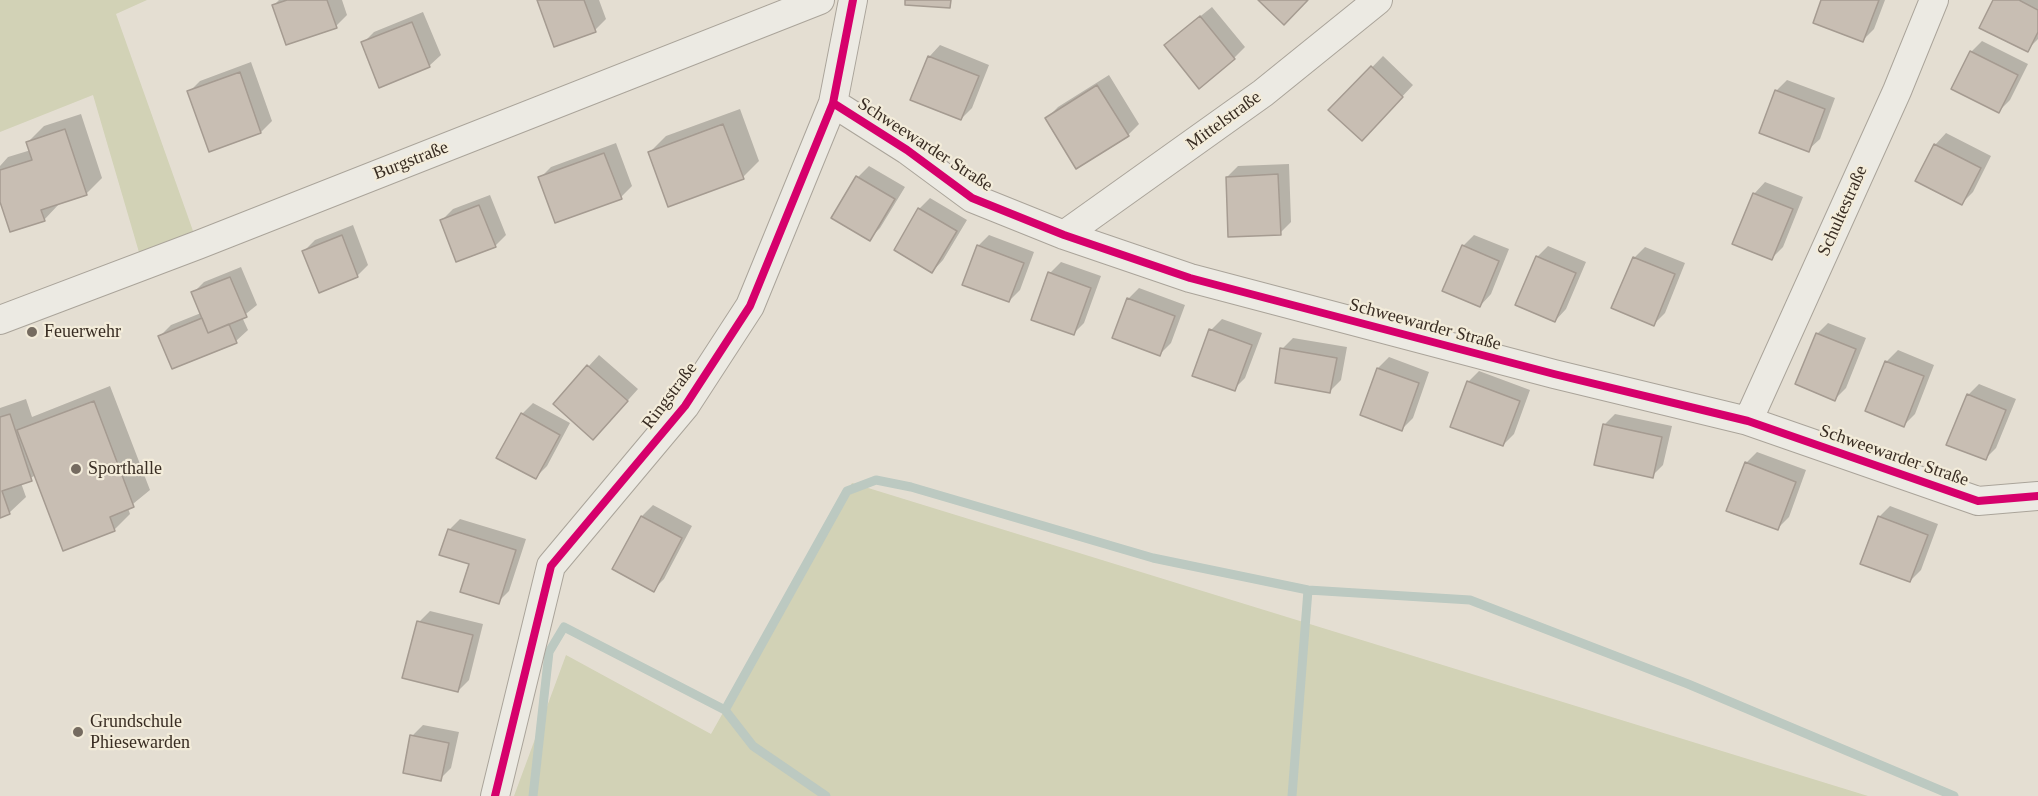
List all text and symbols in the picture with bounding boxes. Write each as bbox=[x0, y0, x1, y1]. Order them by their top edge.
street label: Mittelstraße bbox=[1182, 87, 1266, 155]
street label: Schweewarder Straße bbox=[854, 93, 996, 197]
street label: Burgstraße bbox=[370, 137, 452, 185]
street label: Schultestraße bbox=[1813, 162, 1873, 260]
street label: Schweewarder Straße bbox=[1347, 294, 1503, 356]
place label: Feuerwehr bbox=[44, 321, 121, 343]
marker: Feuerwehr bbox=[25, 325, 39, 339]
street label: Ringstraße bbox=[638, 358, 702, 434]
street label: Schweewarder Straße bbox=[1817, 420, 1971, 492]
place label: Sporthalle bbox=[88, 458, 162, 480]
marker: Sporthalle bbox=[69, 462, 83, 476]
place label: Grundschule Phiesewarden bbox=[90, 711, 190, 754]
marker: Grundschule Phiesewarden bbox=[71, 725, 85, 739]

